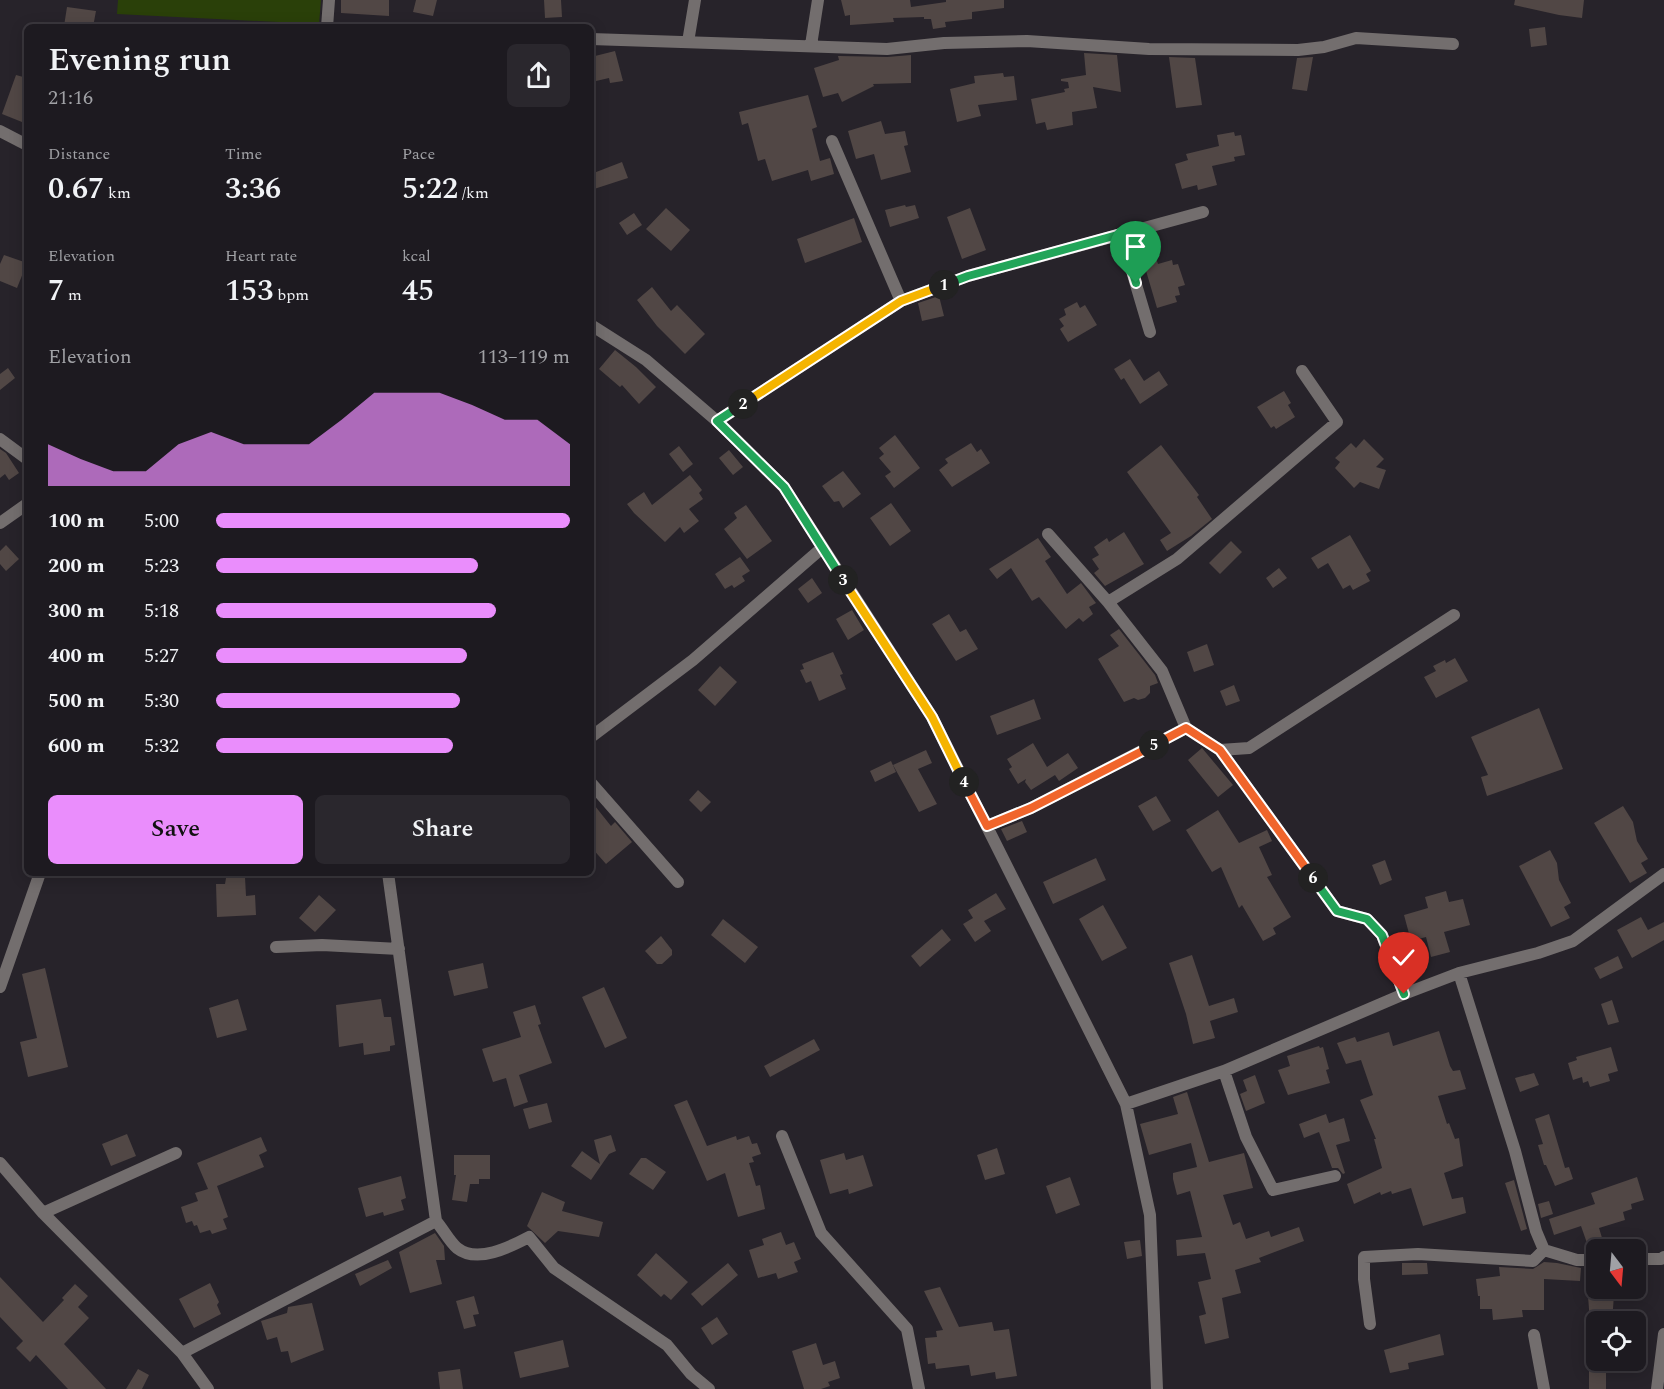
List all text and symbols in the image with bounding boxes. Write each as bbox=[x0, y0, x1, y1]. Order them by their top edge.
text: Evening run bbox=[48, 35, 231, 85]
button: share bbox=[507, 44, 570, 107]
text: 21:16 bbox=[48, 83, 93, 113]
text: Distance bbox=[48, 142, 110, 166]
text: Time bbox=[225, 142, 262, 166]
text: Pace bbox=[402, 142, 435, 166]
text: 0.67 bbox=[48, 166, 104, 212]
text: 3:36 bbox=[225, 166, 281, 212]
text: 5:22 bbox=[402, 166, 458, 212]
text: km bbox=[104, 181, 131, 205]
text: /km bbox=[458, 181, 489, 205]
pin bbox=[1110, 221, 1161, 283]
icon: arrive bbox=[1119, 230, 1152, 263]
text: Elevation bbox=[48, 244, 115, 268]
text: Heart rate bbox=[225, 244, 297, 268]
text: kcal bbox=[402, 244, 431, 268]
text: 7 bbox=[48, 268, 64, 314]
text: 153 bbox=[225, 268, 273, 314]
text: 45 bbox=[402, 268, 434, 314]
pin: 1 bbox=[929, 270, 959, 300]
text: 1 bbox=[940, 273, 948, 297]
text: m bbox=[64, 283, 82, 307]
text: bpm bbox=[273, 283, 309, 307]
text: Elevation bbox=[48, 342, 132, 372]
text: 113–119 m bbox=[478, 342, 570, 372]
pin: 2 bbox=[728, 389, 758, 419]
text: 2 bbox=[739, 392, 747, 416]
text: 100 m bbox=[48, 506, 105, 536]
text: 5:00 bbox=[144, 506, 179, 536]
text: 200 m bbox=[48, 551, 105, 581]
text: 5:23 bbox=[144, 551, 179, 581]
pin: 3 bbox=[828, 565, 858, 595]
text: 3 bbox=[839, 568, 847, 592]
text: 300 m bbox=[48, 596, 105, 626]
text: 5:18 bbox=[144, 596, 179, 626]
text: 400 m bbox=[48, 641, 105, 671]
text: 5:27 bbox=[144, 641, 179, 671]
text: 500 m bbox=[48, 686, 105, 716]
text: 5:30 bbox=[144, 686, 179, 716]
pin: 5 bbox=[1139, 730, 1169, 760]
text: 600 m bbox=[48, 731, 105, 761]
text: 5:32 bbox=[144, 731, 179, 761]
text: 5 bbox=[1150, 733, 1158, 757]
pin: 4 bbox=[949, 767, 979, 797]
text: 4 bbox=[960, 770, 968, 794]
button: Save bbox=[48, 795, 303, 864]
button: Share bbox=[315, 795, 570, 864]
pin: 6 bbox=[1298, 863, 1328, 893]
text: 6 bbox=[1309, 866, 1317, 890]
pin bbox=[1378, 932, 1429, 994]
icon: check bbox=[1387, 941, 1420, 974]
north arrow bbox=[1586, 1239, 1646, 1299]
map controls bbox=[1586, 1239, 1646, 1371]
button: locate bbox=[1586, 1311, 1646, 1371]

